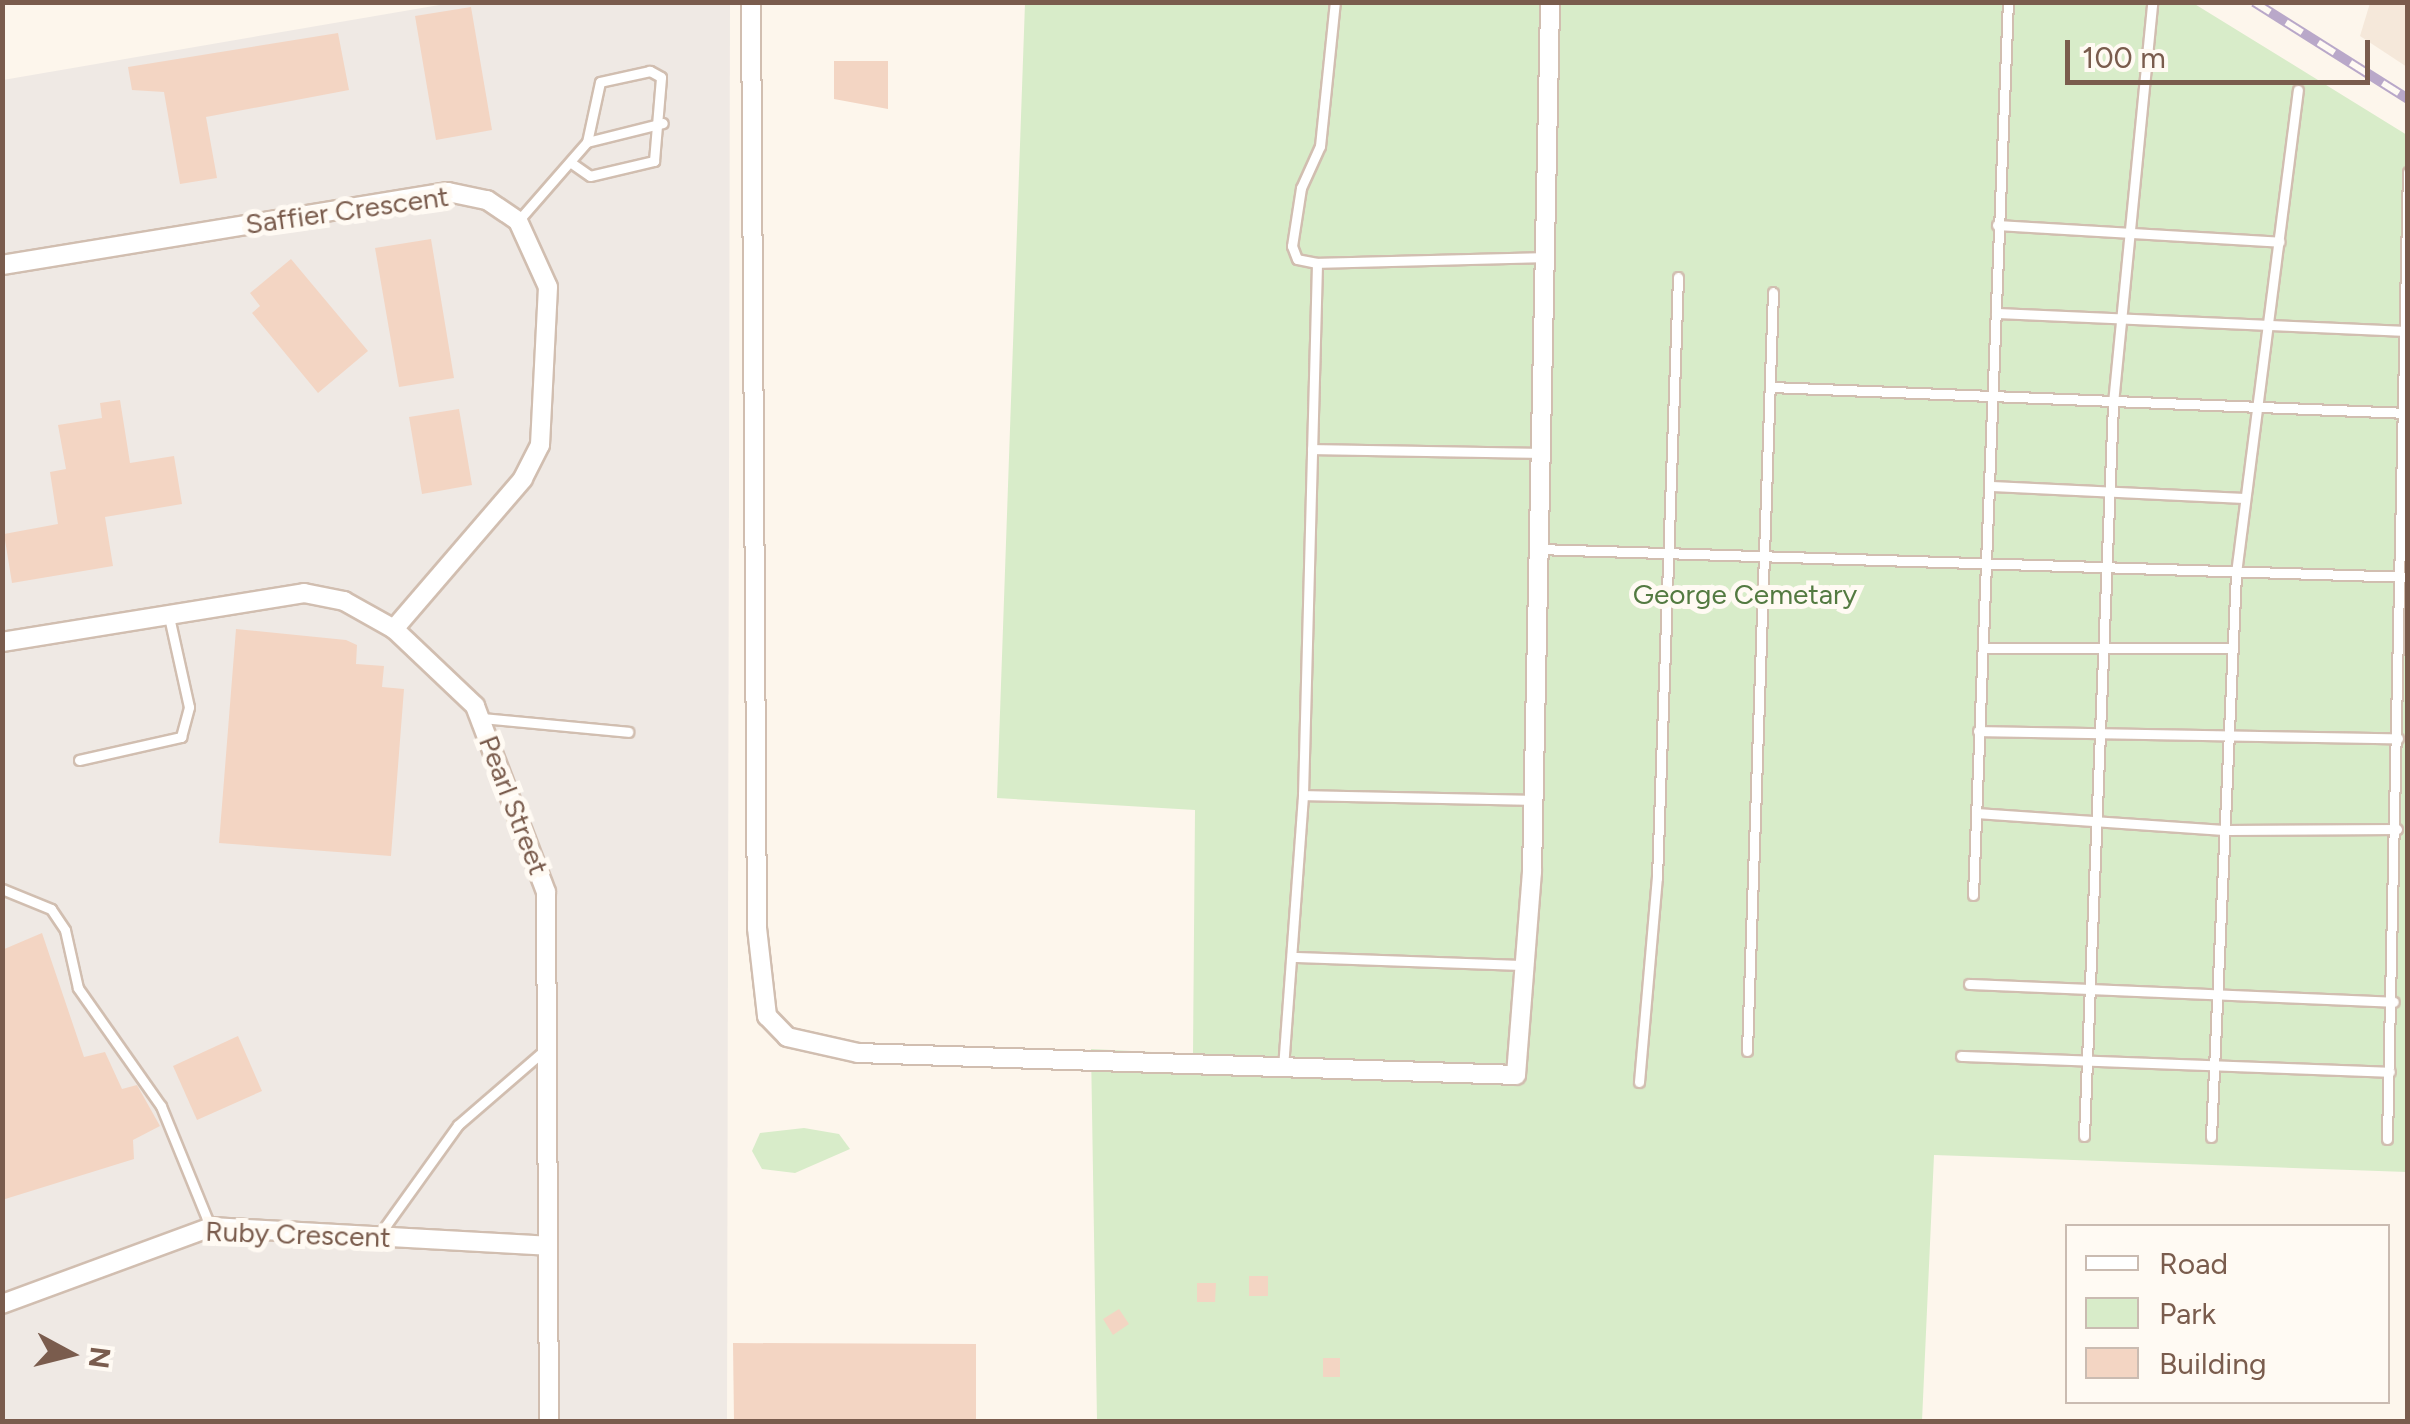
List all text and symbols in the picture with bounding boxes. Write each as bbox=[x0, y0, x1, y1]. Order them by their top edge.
scale bar bbox=[2070, 20, 2375, 82]
text: 100 m bbox=[2082, 39, 2166, 76]
street label: Saffier Crescent bbox=[243, 179, 451, 241]
park label: George Cemetary bbox=[1633, 577, 1857, 611]
street label: Pearl Street bbox=[472, 731, 556, 879]
street label: Ruby Crescent bbox=[205, 1214, 391, 1254]
legend bbox=[2065, 1224, 2390, 1404]
text: Road bbox=[2159, 1245, 2228, 1282]
text: Park bbox=[2159, 1295, 2216, 1332]
north arrow bbox=[20, 1304, 120, 1404]
text: N bbox=[82, 1345, 118, 1370]
text: Building bbox=[2159, 1345, 2267, 1382]

